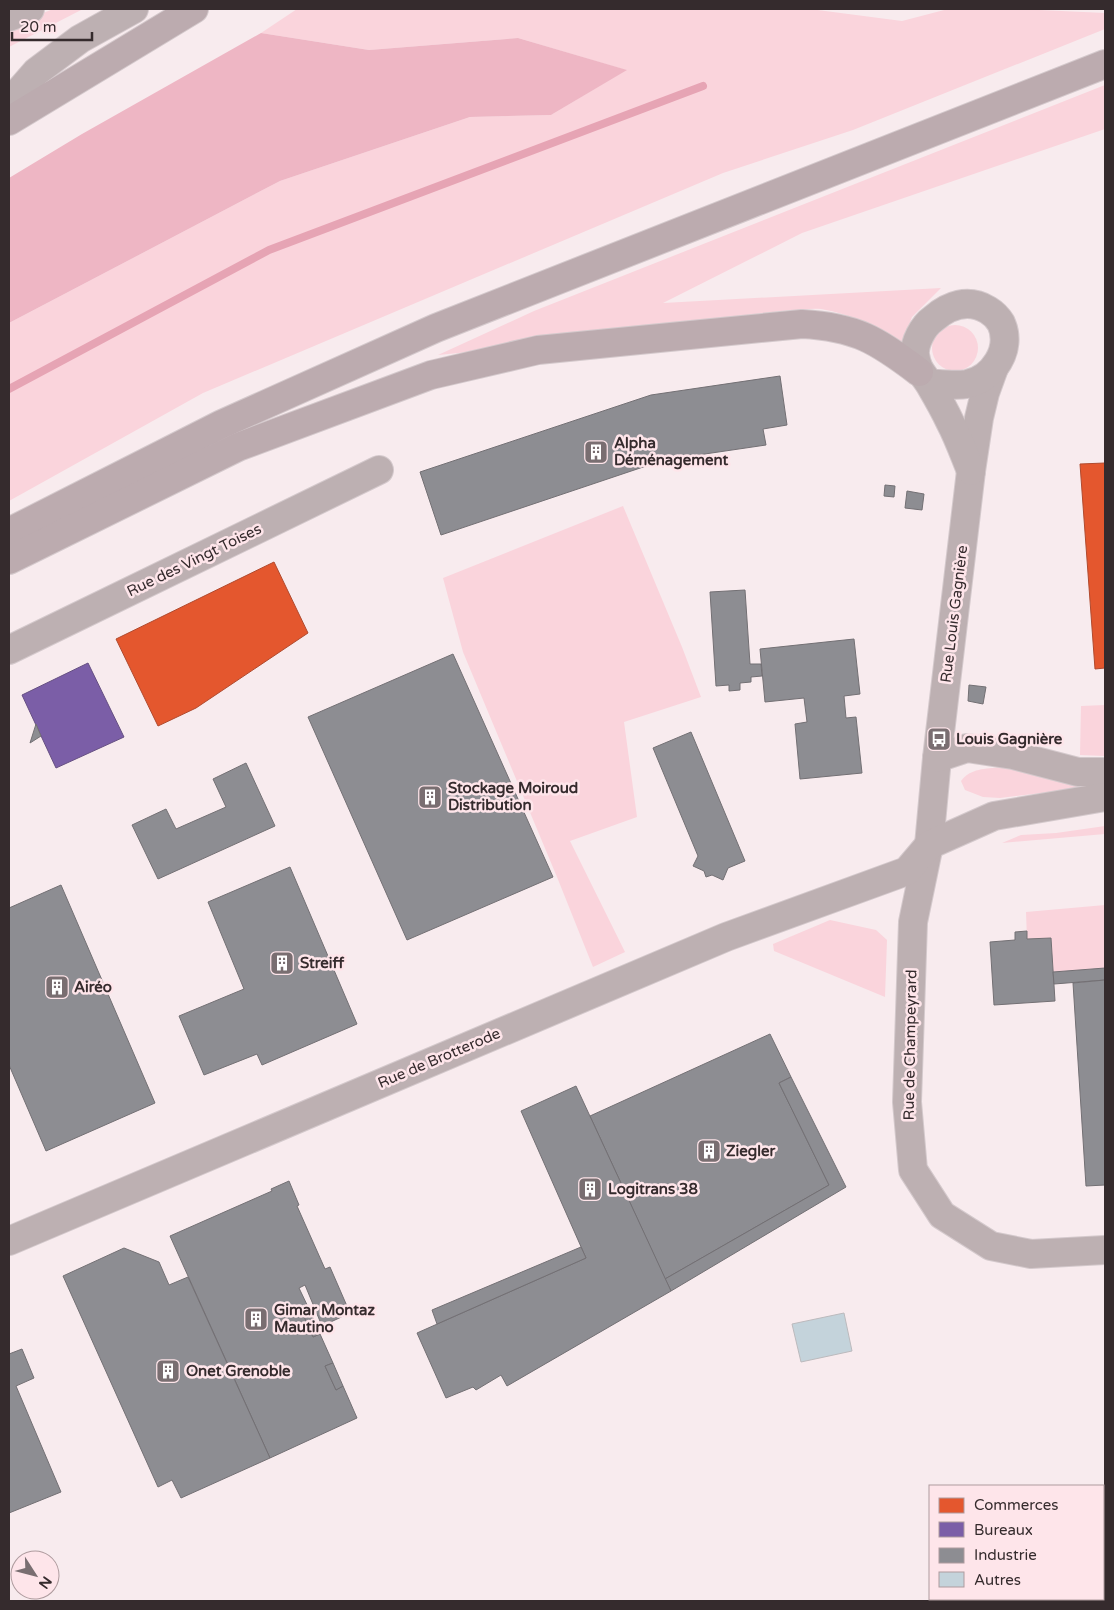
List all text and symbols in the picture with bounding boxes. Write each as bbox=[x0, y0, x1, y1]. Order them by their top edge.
scale bar bbox=[12, 10, 92, 42]
text: 20 m bbox=[20, 18, 57, 36]
place label: Alpha Déménagement bbox=[614, 434, 728, 470]
building icon: Alpha Déménagement bbox=[583, 439, 609, 465]
street label: Rue des Vingt Toises bbox=[124, 520, 264, 600]
street label: Rue Louis Gagnière bbox=[937, 544, 971, 684]
bus stop icon: Louis Gagnière bbox=[926, 726, 952, 752]
place label: Louis Gagnière bbox=[956, 730, 1063, 749]
place label: Stockage Moiroud Distribution bbox=[448, 779, 578, 814]
building icon: Stockage Moiroud Distribution bbox=[417, 784, 443, 810]
building icon: Streiff bbox=[269, 950, 295, 976]
place label: Streiff bbox=[300, 954, 344, 972]
street label: Rue de Champeyrard bbox=[900, 969, 920, 1121]
building icon: Airéo bbox=[44, 974, 70, 1000]
place label: Airéo bbox=[74, 978, 112, 996]
street label: Rue de Brotterode bbox=[375, 1024, 503, 1092]
building icon: Ziegler bbox=[696, 1138, 722, 1164]
place label: Ziegler bbox=[726, 1142, 775, 1161]
building icon: Logitrans 38 bbox=[577, 1176, 603, 1202]
place label: Logitrans 38 bbox=[608, 1180, 699, 1199]
place label: Gimar Montaz Mautino bbox=[274, 1301, 375, 1336]
building icon: Gimar Montaz Mautino bbox=[243, 1306, 269, 1332]
building icon: Onet Grenoble bbox=[155, 1358, 181, 1384]
place label: Onet Grenoble bbox=[186, 1362, 291, 1380]
legend bbox=[929, 1485, 1104, 1600]
text: Commerces bbox=[974, 1496, 1058, 1514]
text: Bureaux bbox=[974, 1521, 1033, 1539]
text: Industrie bbox=[974, 1546, 1037, 1564]
north arrow bbox=[10, 1550, 60, 1600]
text: Autres bbox=[974, 1571, 1021, 1589]
text: N bbox=[35, 1573, 55, 1592]

